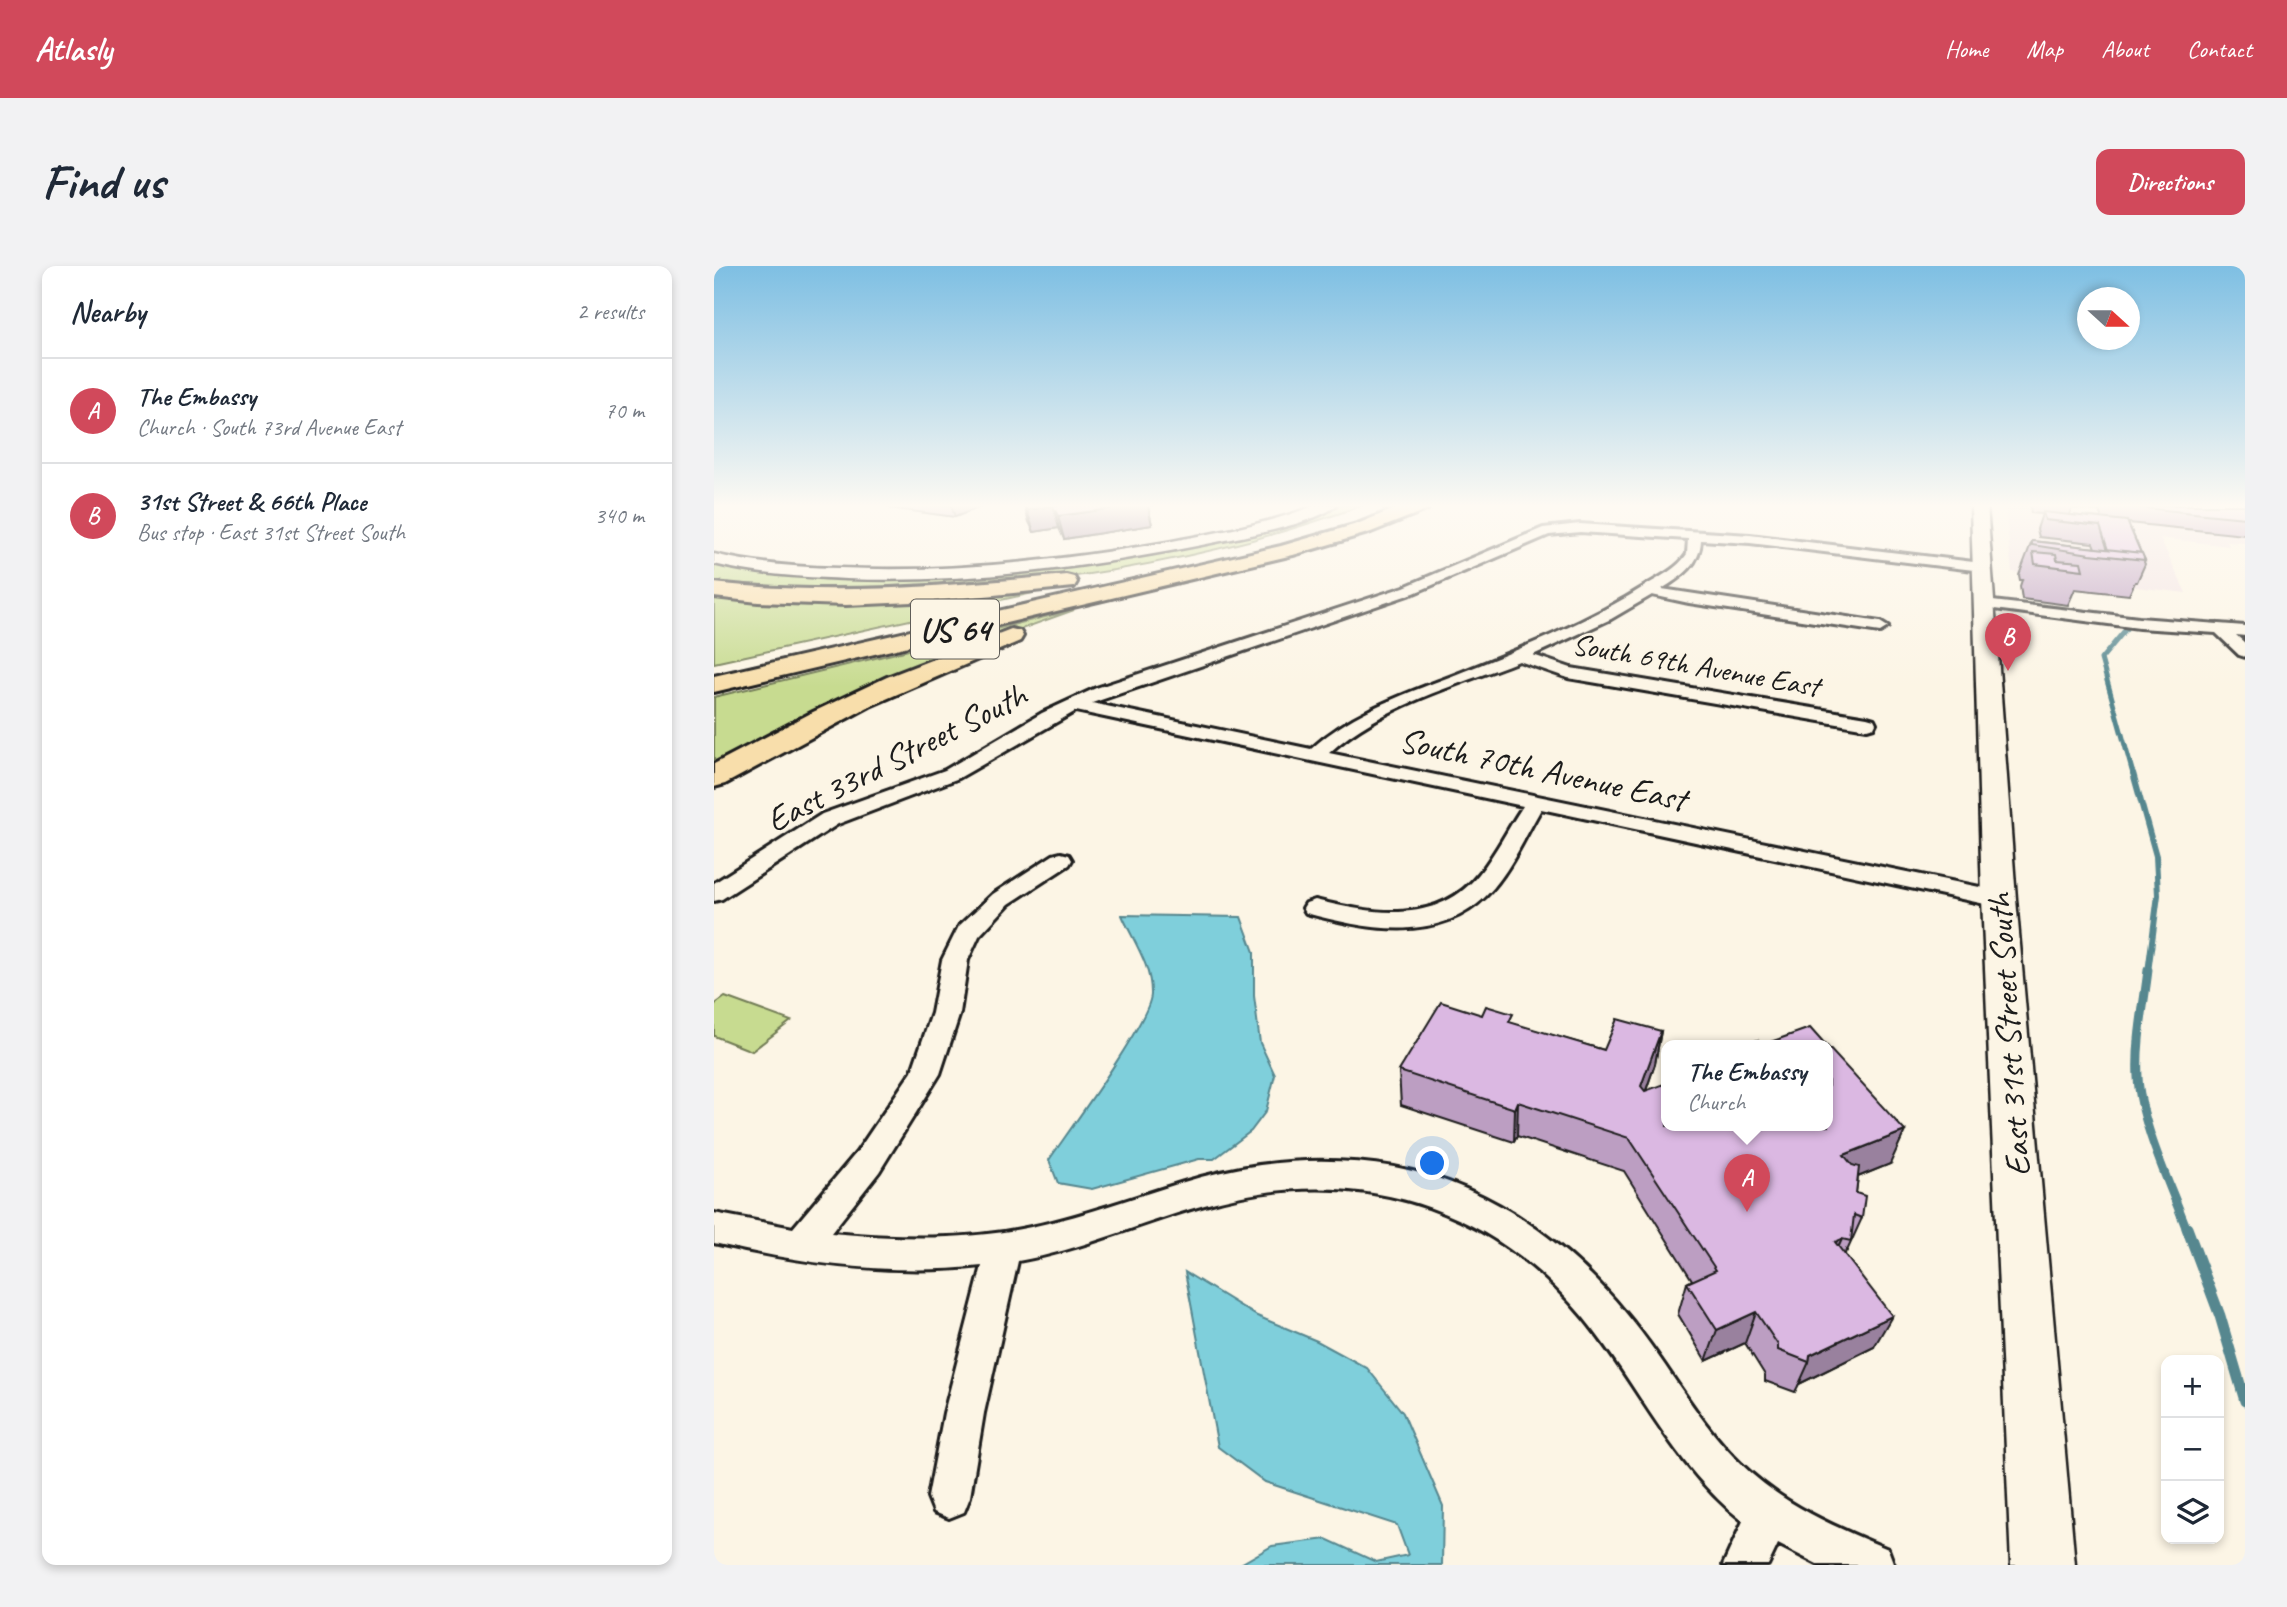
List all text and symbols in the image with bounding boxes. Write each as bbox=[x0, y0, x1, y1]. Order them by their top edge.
text: Atlasly bbox=[35, 28, 112, 70]
text: Home bbox=[1945, 34, 1988, 64]
text: Map bbox=[2026, 34, 2063, 64]
text: About bbox=[2101, 34, 2149, 64]
text: Contact bbox=[2187, 34, 2252, 64]
button: Directions bbox=[2096, 149, 2245, 215]
text: Find us bbox=[42, 151, 164, 213]
north arrow bbox=[2077, 287, 2140, 350]
text: Nearby bbox=[70, 293, 146, 331]
text: 2 results bbox=[577, 297, 644, 326]
text: The Embassy bbox=[137, 380, 256, 413]
text: A bbox=[87, 396, 99, 425]
text: 70 m bbox=[605, 396, 644, 425]
text: Church · South 73rd Avenue East bbox=[137, 413, 401, 442]
text: 31st Street & 66th Place bbox=[137, 485, 366, 518]
text: B bbox=[87, 501, 99, 530]
text: 340 m bbox=[595, 501, 644, 530]
text: Bus stop · East 31st Street South bbox=[137, 518, 405, 547]
road number: US 64 bbox=[911, 600, 999, 658]
pin: B bbox=[1985, 613, 2031, 671]
street label: South 69th Avenue East bbox=[1570, 625, 1826, 706]
street label: East 33rd Street South bbox=[758, 672, 1036, 842]
street label: South 70th Avenue East bbox=[1396, 717, 1695, 823]
street label: East 31st Street South bbox=[1976, 890, 2041, 1178]
popup bbox=[1661, 1040, 1833, 1131]
text: The Embassy bbox=[1688, 1055, 1806, 1088]
text: Church bbox=[1688, 1088, 1745, 1117]
your location bbox=[1415, 1146, 1449, 1180]
pin: A bbox=[1724, 1154, 1770, 1212]
map controls bbox=[2161, 1355, 2224, 1544]
button: + bbox=[2161, 1355, 2224, 1418]
button: − bbox=[2161, 1418, 2224, 1481]
button: layers bbox=[2161, 1481, 2224, 1544]

